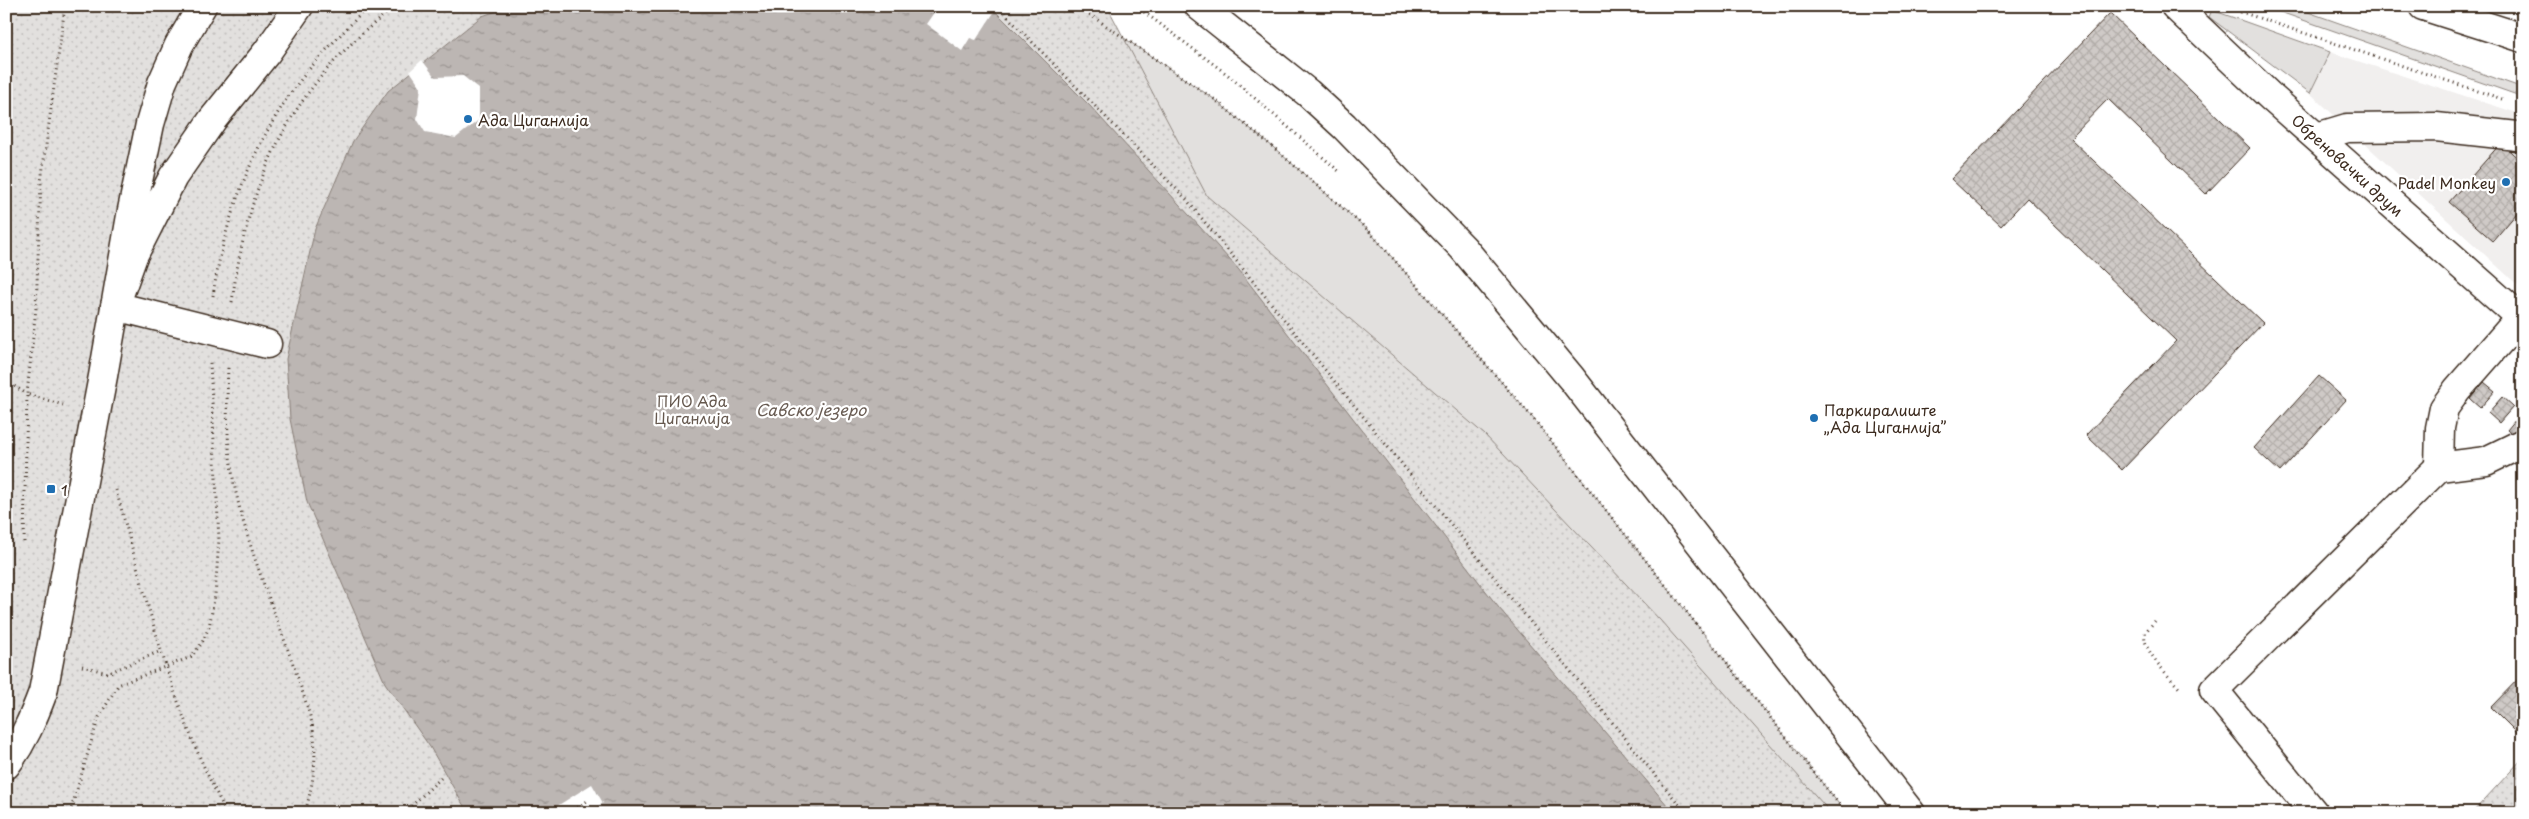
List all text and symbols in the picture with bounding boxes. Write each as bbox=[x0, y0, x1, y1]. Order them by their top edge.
place label: Ада Циганлија bbox=[478, 108, 589, 131]
street label: Обреновачки друм bbox=[2287, 108, 2409, 222]
marker: Ада Циганлија bbox=[462, 113, 474, 125]
place label: Padel Monkey bbox=[2398, 171, 2496, 194]
marker: Padel Monkey bbox=[2500, 176, 2512, 188]
park label: ПИО Ада Циганлија bbox=[654, 389, 730, 429]
water label: Савско језеро bbox=[756, 397, 867, 421]
place label: Паркиралиште „Ада Циганлија” bbox=[1824, 398, 1947, 438]
marker: Паркиралиште „Ада Циганлија” bbox=[1808, 412, 1820, 424]
place label: 1 bbox=[61, 478, 68, 501]
marker: 1 bbox=[45, 483, 57, 495]

